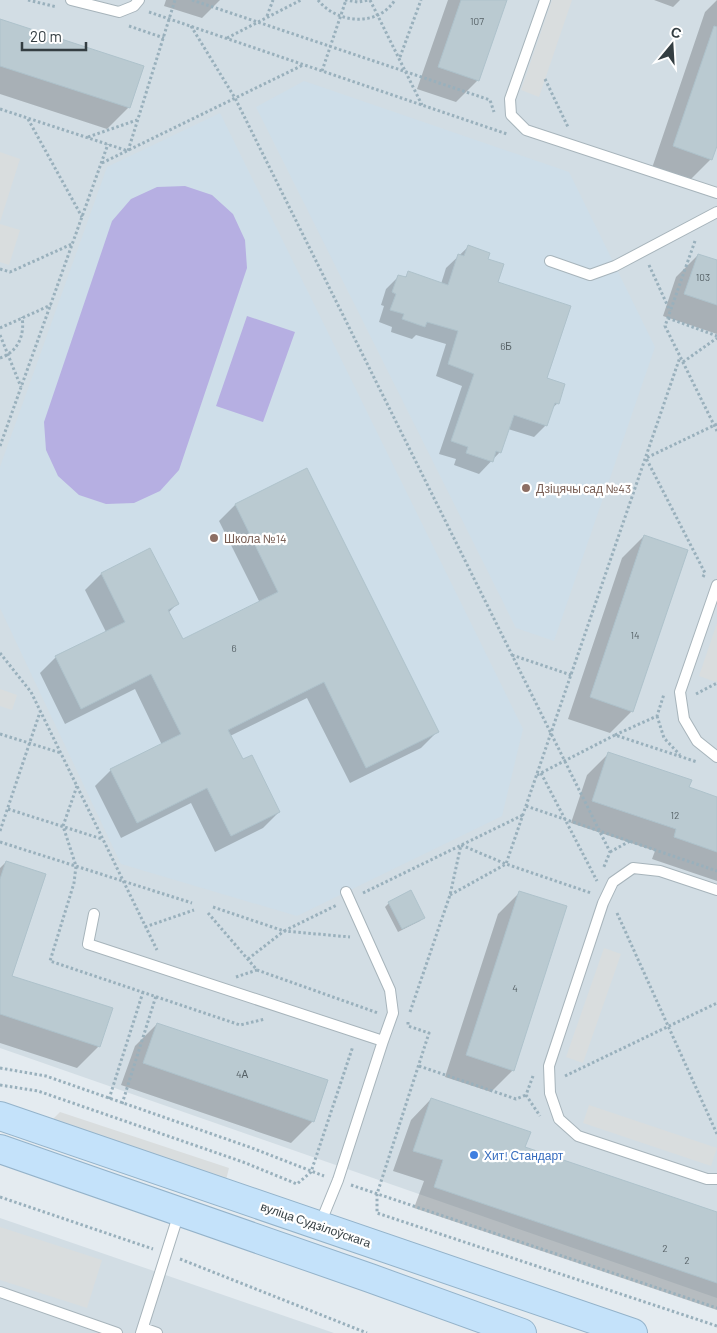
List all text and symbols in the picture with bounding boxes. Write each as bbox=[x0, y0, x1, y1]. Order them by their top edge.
house number: 107 bbox=[470, 15, 484, 27]
scale bar bbox=[22, 20, 86, 52]
north arrow bbox=[647, 20, 697, 70]
text: С bbox=[669, 23, 684, 42]
text: 20 m bbox=[30, 27, 62, 45]
house number: 103 bbox=[696, 271, 710, 283]
house number: 6Б bbox=[500, 340, 512, 352]
place label: Дзіцячы сад №43 bbox=[536, 481, 631, 496]
marker: Дзіцячы сад №43 bbox=[520, 482, 532, 494]
place label: Школа №14 bbox=[224, 531, 287, 545]
marker: Школа №14 bbox=[208, 532, 220, 544]
house number: 14 bbox=[630, 629, 640, 641]
house number: 6 bbox=[231, 642, 237, 654]
house number: 12 bbox=[671, 809, 679, 821]
house number: 4 bbox=[512, 982, 518, 994]
house number: 4А bbox=[236, 1068, 248, 1080]
place label: Хит! Стандарт bbox=[484, 1148, 564, 1163]
marker: Хит! Стандарт bbox=[468, 1149, 480, 1161]
street label: вуліца Судзілоўскага bbox=[259, 1199, 373, 1251]
house number: 2 bbox=[662, 1242, 668, 1254]
house number: 2 bbox=[684, 1254, 690, 1266]

